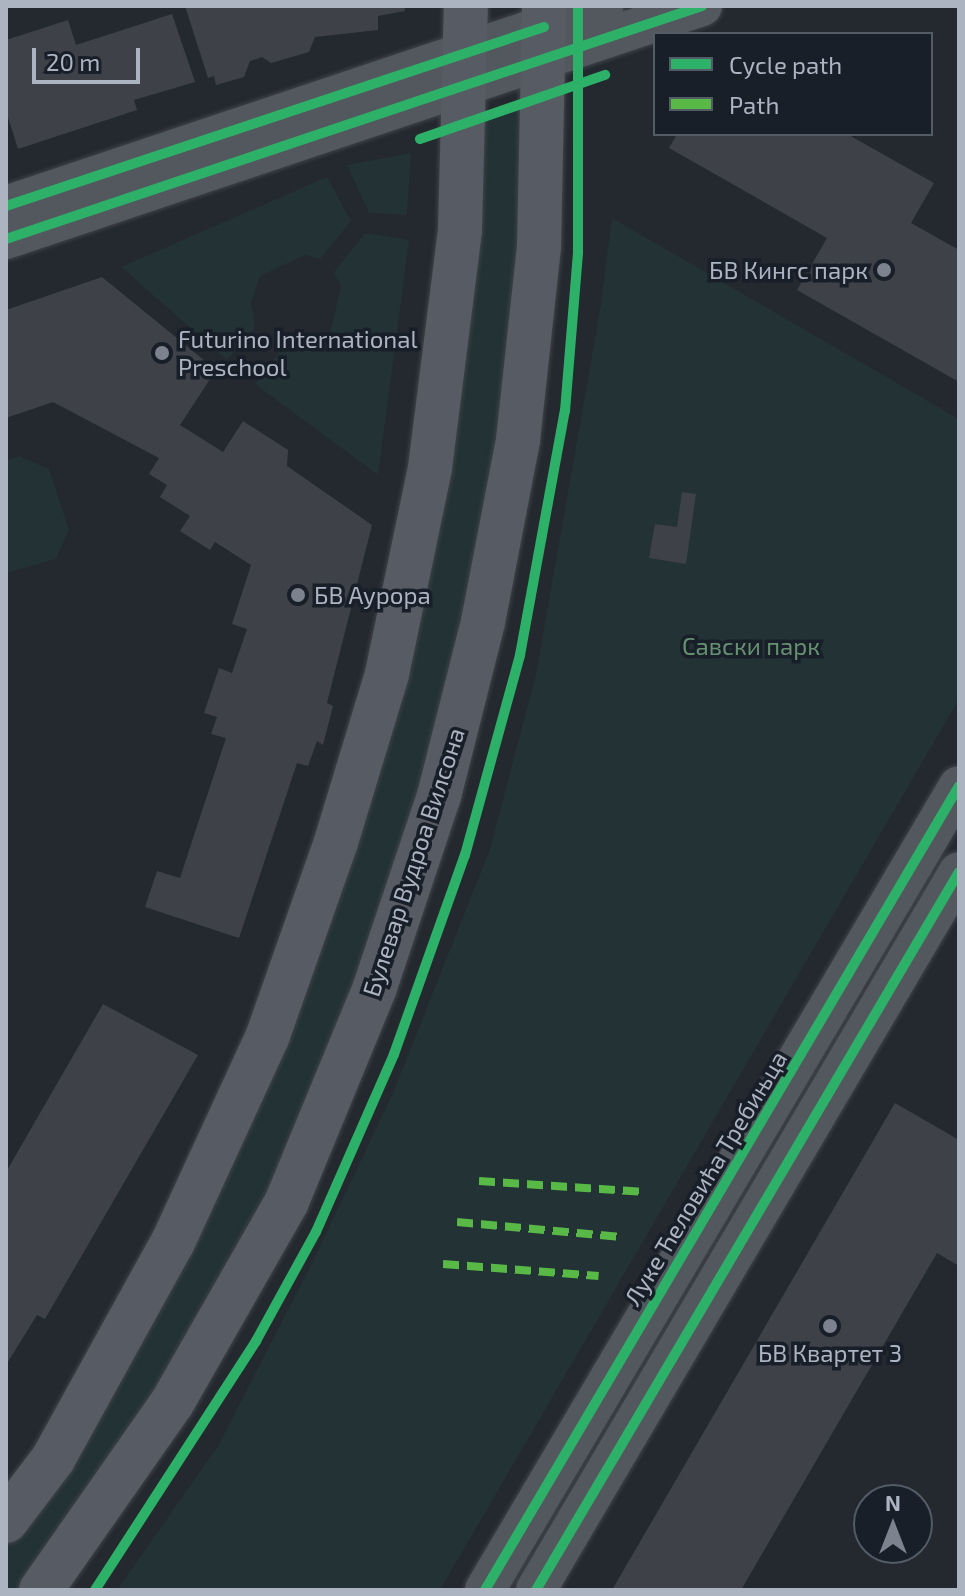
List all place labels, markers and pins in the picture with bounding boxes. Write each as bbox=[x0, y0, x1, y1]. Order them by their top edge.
place label: БВ Кингс парк bbox=[709, 256, 868, 284]
marker: БВ Кингс парк bbox=[875, 261, 893, 279]
place label: Futurino International Preschool bbox=[178, 325, 418, 381]
marker: Futurino International Preschool bbox=[153, 344, 171, 362]
place label: БВ Аурора bbox=[314, 581, 431, 609]
marker: БВ Аурора bbox=[289, 586, 307, 604]
marker: БВ Квартет 3 bbox=[821, 1317, 839, 1335]
place label: БВ Квартет 3 bbox=[758, 1339, 902, 1367]

